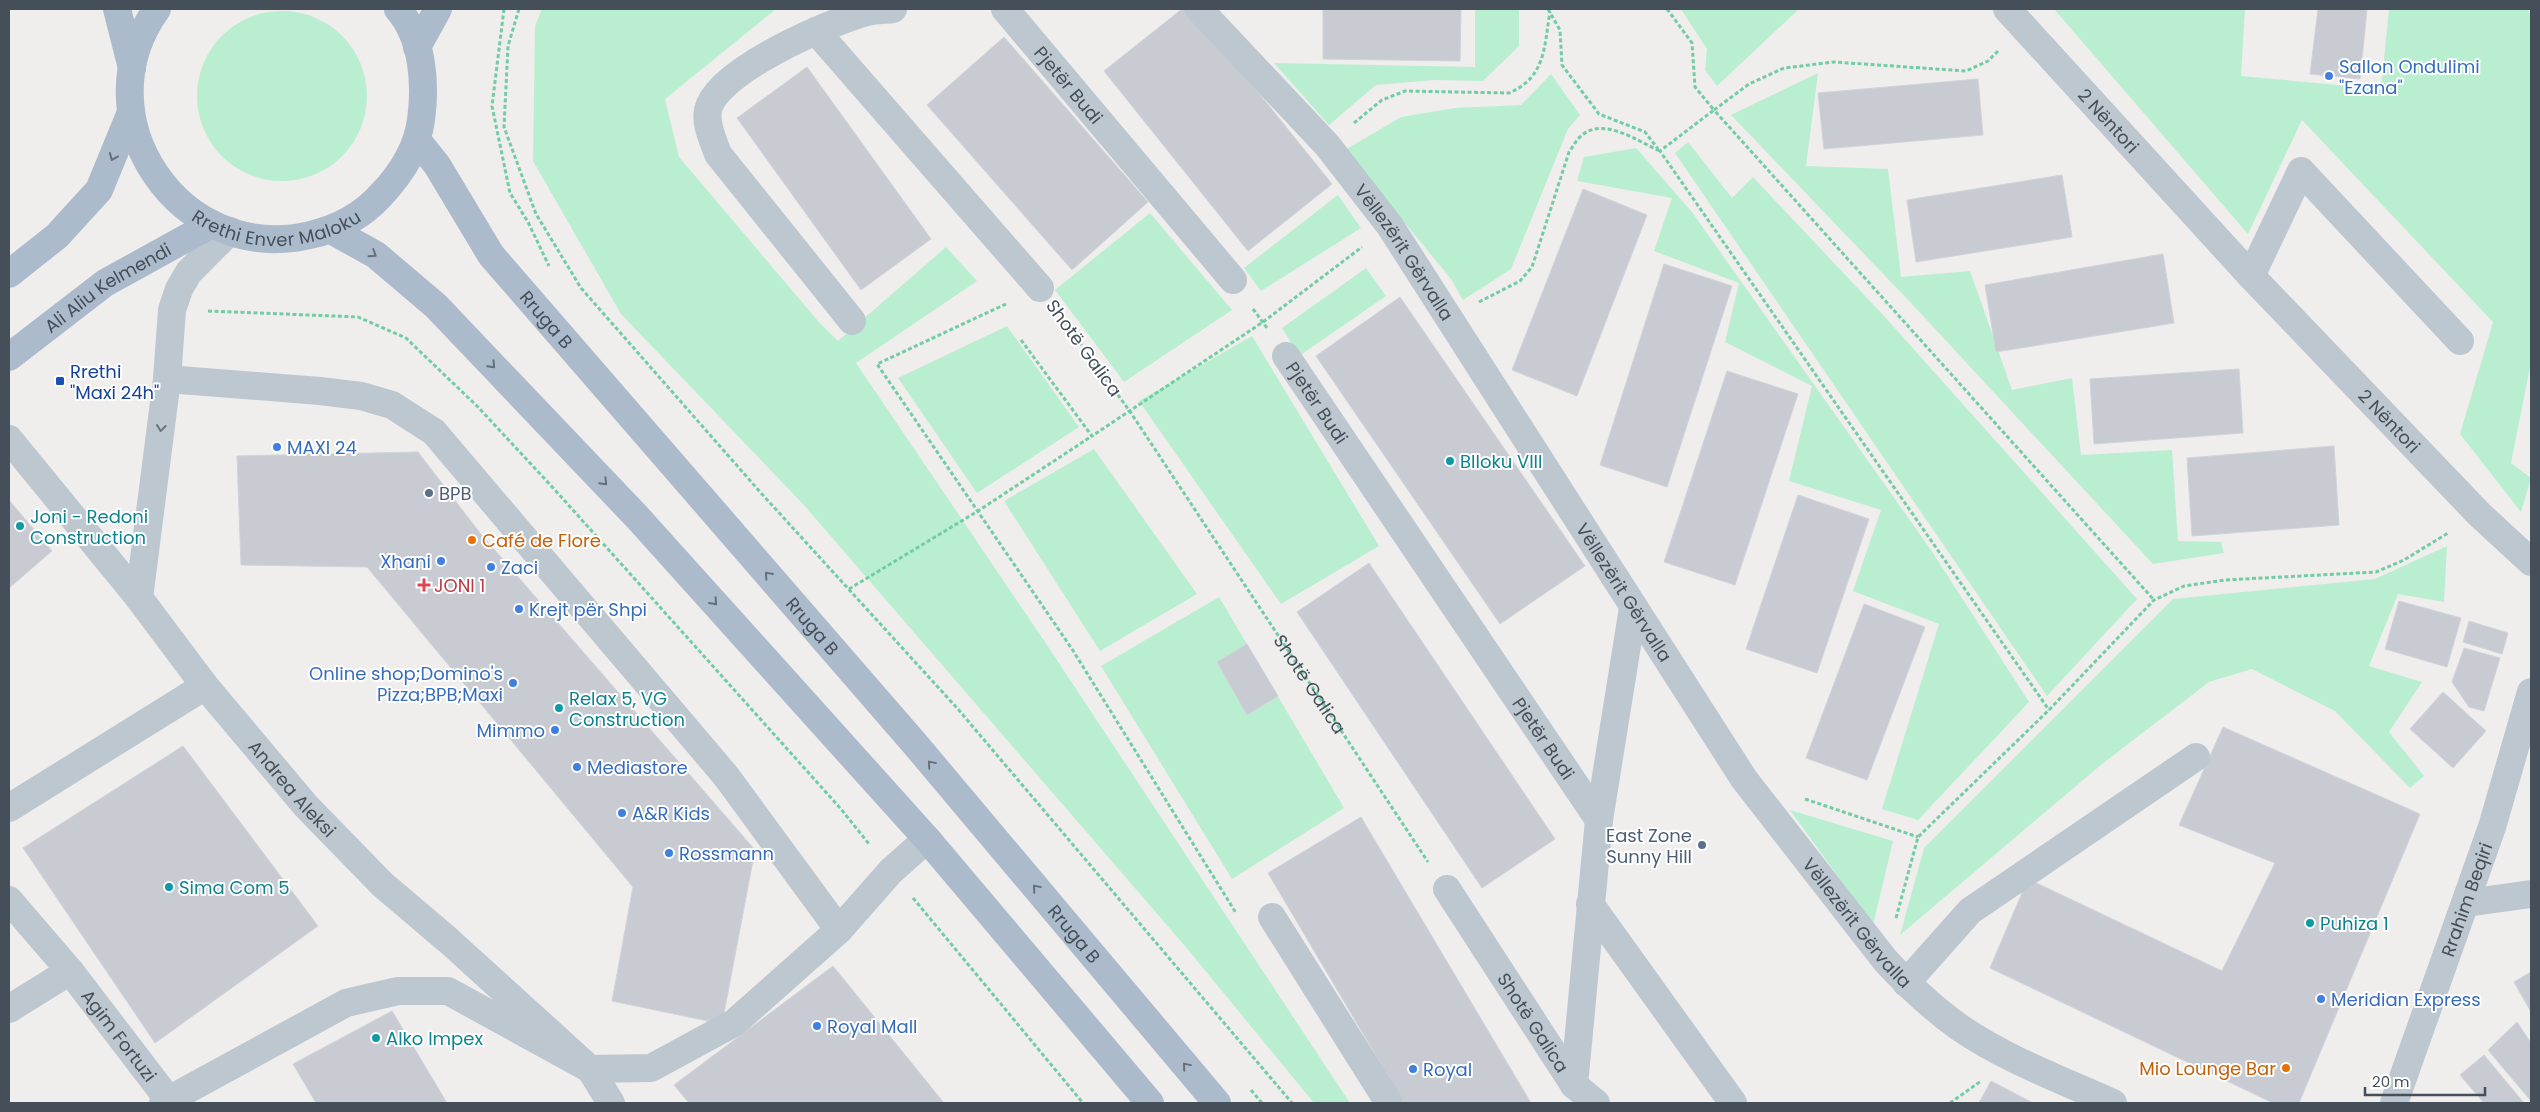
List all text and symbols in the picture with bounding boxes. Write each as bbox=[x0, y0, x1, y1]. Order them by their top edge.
street label: Pjetër Budi bbox=[1029, 41, 1109, 129]
place label: Sallon Ondulimi "Ezana" bbox=[2339, 54, 2480, 100]
marker: Sallon Ondulimi "Ezana" bbox=[2323, 70, 2335, 82]
street label: 2 Nëntori bbox=[2073, 83, 2145, 158]
one-way arrow bbox=[108, 152, 119, 161]
street label: Vëllezërit Gërvalla bbox=[1349, 178, 1460, 325]
street label: Rrethi Enver Maloku bbox=[190, 199, 364, 221]
text: Rrethi Enver Maloku bbox=[188, 203, 365, 252]
street label: Ali Aliu Kelmendi bbox=[39, 237, 175, 338]
one-way arrow bbox=[368, 248, 377, 258]
street label: Rruga B bbox=[515, 285, 579, 354]
street label: Shotë Galica bbox=[1040, 294, 1128, 402]
street label: Pjetër Budi bbox=[1281, 356, 1354, 449]
place label: Rrethi "Maxi 24h" bbox=[70, 359, 159, 405]
one-way arrow bbox=[486, 359, 495, 368]
marker: Rrethi "Maxi 24h" bbox=[54, 375, 66, 387]
street label: 2 Nëntori bbox=[2353, 383, 2426, 458]
one-way arrow bbox=[156, 424, 167, 432]
place label: MAXI 24 bbox=[287, 435, 357, 460]
marker: MAXI 24 bbox=[271, 441, 283, 453]
place label: Blloku VIII bbox=[1460, 449, 1542, 474]
marker: Blloku VIII bbox=[1444, 455, 1456, 467]
one-way arrow bbox=[598, 477, 607, 486]
place label: BPB bbox=[439, 481, 472, 506]
marker: BPB bbox=[423, 487, 435, 499]
place label: Joni - Redoni Construction bbox=[30, 504, 148, 550]
street label: Vëllezërit Gërvalla bbox=[1571, 518, 1678, 666]
marker: Joni - Redoni Construction bbox=[14, 520, 26, 532]
place label: Café de Flore bbox=[482, 528, 601, 553]
marker: Café de Flore bbox=[466, 534, 478, 546]
place label: Xhani bbox=[380, 549, 431, 574]
marker: Xhani bbox=[435, 555, 447, 567]
place label: Zaci bbox=[501, 555, 538, 580]
marker: Zaci bbox=[485, 561, 497, 573]
one-way arrow bbox=[765, 571, 774, 580]
place label: JONI 1 bbox=[434, 573, 485, 598]
marker: JONI 1 bbox=[418, 579, 430, 591]
street label: Rruga B bbox=[780, 592, 845, 660]
place label: Krejt për Shpi bbox=[529, 597, 647, 622]
one-way arrow bbox=[708, 597, 717, 606]
marker: Krejt për Shpi bbox=[513, 603, 525, 615]
street label: Shotë Galica bbox=[1268, 629, 1352, 738]
place label: Online shop;Domino's Pizza;BPB;Maxi bbox=[309, 661, 503, 707]
marker: Online shop;Domino's Pizza;BPB;Maxi bbox=[507, 677, 519, 689]
place label: Relax 5, VG Construction bbox=[569, 686, 685, 732]
street label: Pjetër Budi bbox=[1507, 692, 1581, 784]
marker: Relax 5, VG Construction bbox=[553, 702, 565, 714]
place label: Mimmo bbox=[476, 718, 545, 743]
marker: Mimmo bbox=[549, 724, 561, 736]
street label: Andrea Aleksi bbox=[243, 734, 342, 842]
place label: Mediastore bbox=[587, 755, 688, 780]
marker: Mediastore bbox=[571, 761, 583, 773]
one-way arrow bbox=[929, 761, 937, 770]
place label: A&R Kids bbox=[632, 801, 710, 826]
marker: A&R Kids bbox=[616, 807, 628, 819]
place label: East Zone Sunny Hill bbox=[1606, 823, 1692, 869]
marker: East Zone Sunny Hill bbox=[1696, 839, 1708, 851]
street label: Rrahim Beqiri bbox=[2435, 839, 2498, 960]
place label: Rossmann bbox=[679, 841, 774, 866]
marker: Rossmann bbox=[663, 847, 675, 859]
street label: Vëllezërit Gërvalla bbox=[1797, 852, 1917, 993]
place label: Sima Com 5 bbox=[179, 875, 290, 900]
marker: Sima Com 5 bbox=[163, 881, 175, 893]
one-way arrow bbox=[1033, 885, 1042, 894]
street label: Rruga B bbox=[1043, 899, 1106, 968]
place label: Puhiza 1 bbox=[2320, 911, 2389, 936]
marker: Puhiza 1 bbox=[2304, 917, 2316, 929]
street label: Shotë Galica bbox=[1492, 968, 1575, 1077]
street label: Agim Fortuzi bbox=[76, 984, 163, 1087]
place label: Meridian Express bbox=[2331, 987, 2481, 1012]
marker: Meridian Express bbox=[2315, 993, 2327, 1005]
place label: Royal Mall bbox=[827, 1014, 918, 1039]
marker: Royal Mall bbox=[811, 1020, 823, 1032]
place label: Alko Impex bbox=[386, 1026, 483, 1051]
marker: Alko Impex bbox=[370, 1032, 382, 1044]
place label: Mio Lounge Bar bbox=[2139, 1056, 2276, 1081]
place label: Royal bbox=[1423, 1057, 1472, 1082]
marker: Mio Lounge Bar bbox=[2280, 1062, 2292, 1074]
one-way arrow bbox=[1183, 1063, 1192, 1072]
marker: Royal bbox=[1407, 1063, 1419, 1075]
scale bar bbox=[2365, 1064, 2485, 1096]
text: 20 m bbox=[2372, 1071, 2410, 1092]

